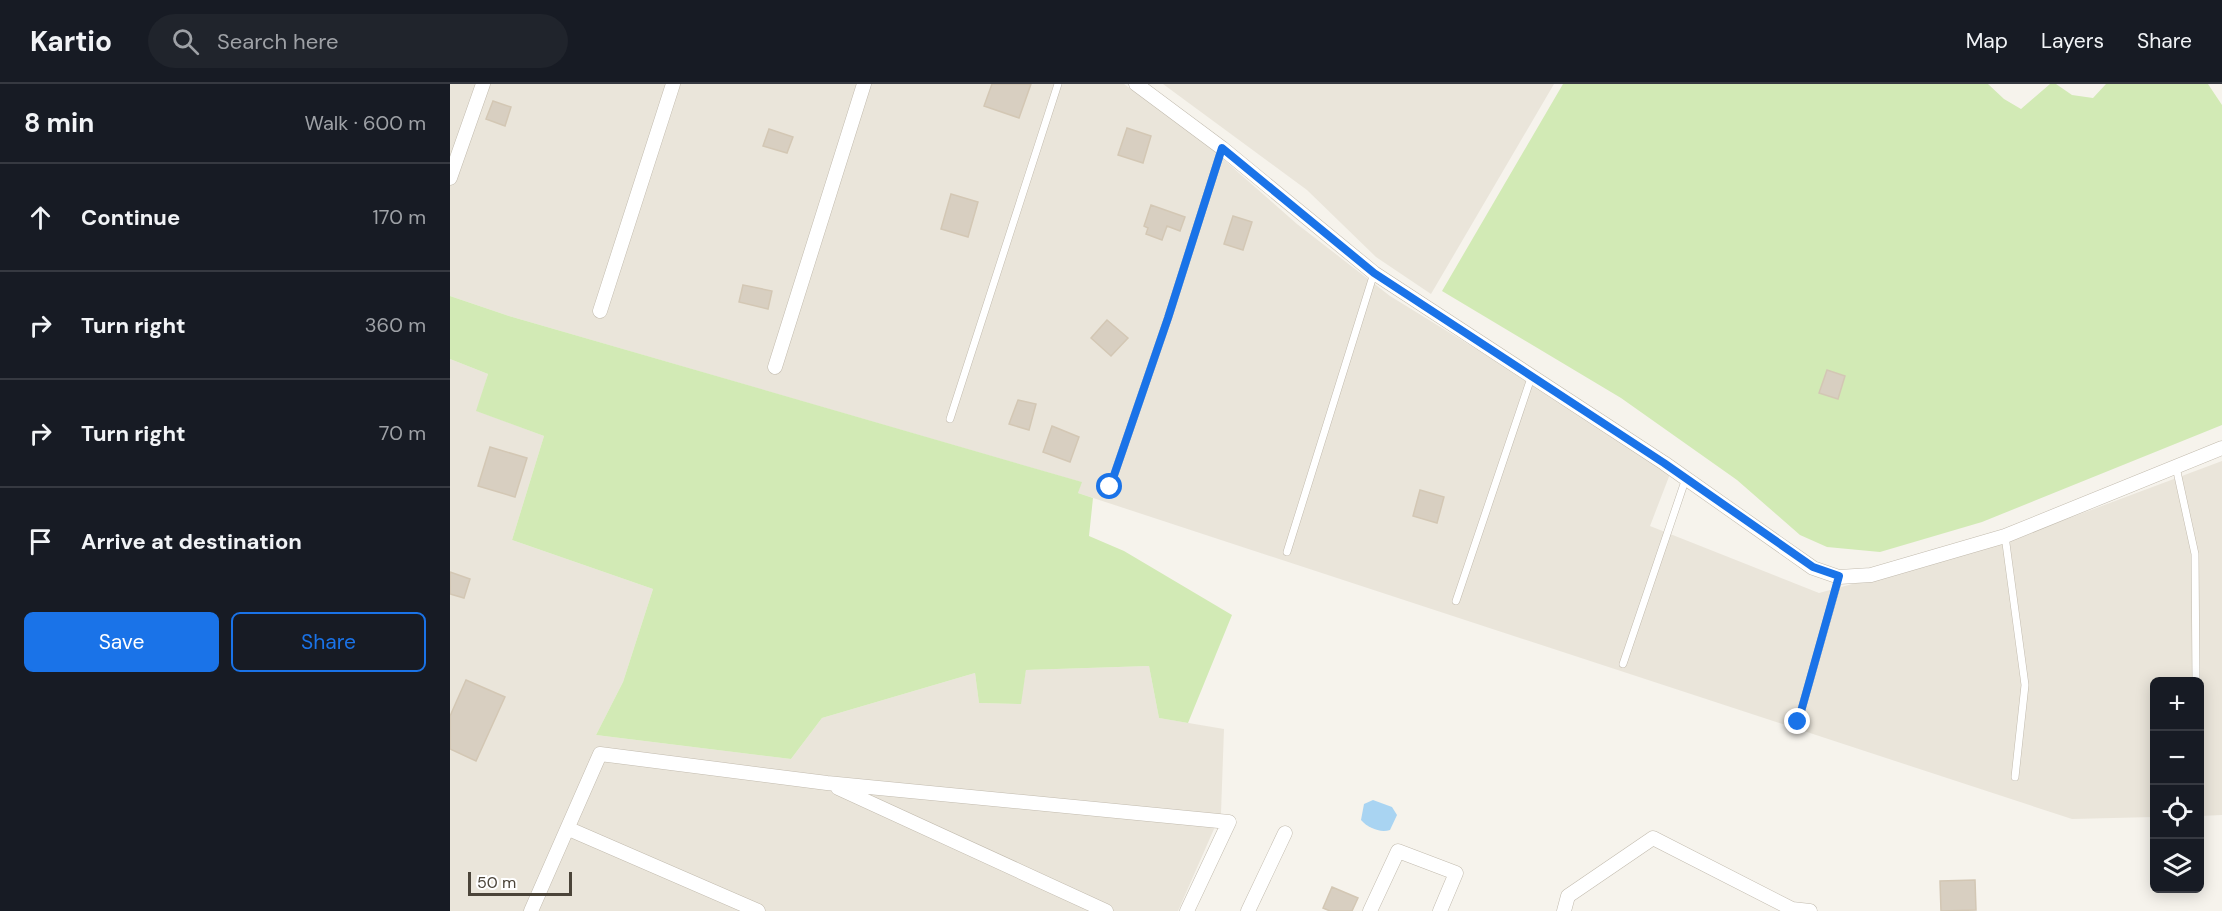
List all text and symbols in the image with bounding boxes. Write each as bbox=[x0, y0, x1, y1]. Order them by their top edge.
search box bbox=[148, 14, 568, 68]
text: Kartio bbox=[30, 23, 112, 60]
icon: search bbox=[169, 25, 202, 58]
text: Search here bbox=[217, 27, 338, 56]
text: Map bbox=[1966, 27, 2008, 55]
text: Layers bbox=[2041, 27, 2104, 55]
text: Share bbox=[2137, 27, 2192, 55]
text: 8 min bbox=[24, 106, 94, 140]
text: Walk · 600 m bbox=[305, 110, 426, 136]
icon: ahead bbox=[24, 201, 57, 234]
text: Continue bbox=[81, 203, 180, 232]
text: 170 m bbox=[373, 204, 426, 230]
icon: right bbox=[24, 309, 57, 342]
text: Turn right bbox=[81, 311, 186, 340]
text: 360 m bbox=[365, 312, 426, 338]
icon: right bbox=[24, 417, 57, 450]
text: Turn right bbox=[81, 419, 186, 448]
text: 70 m bbox=[379, 420, 426, 446]
route start bbox=[1096, 473, 1122, 499]
icon: arrive bbox=[24, 525, 57, 558]
text: Arrive at destination bbox=[81, 527, 302, 556]
button: Save bbox=[24, 612, 219, 672]
button: Share bbox=[231, 612, 426, 672]
map controls bbox=[2150, 677, 2204, 893]
button: + bbox=[2150, 677, 2204, 731]
route end bbox=[1784, 708, 1810, 734]
button: − bbox=[2150, 731, 2204, 785]
button: locate bbox=[2150, 785, 2204, 839]
button: layers bbox=[2150, 839, 2204, 893]
scale bar bbox=[468, 869, 572, 896]
text: 50 m bbox=[477, 872, 516, 893]

